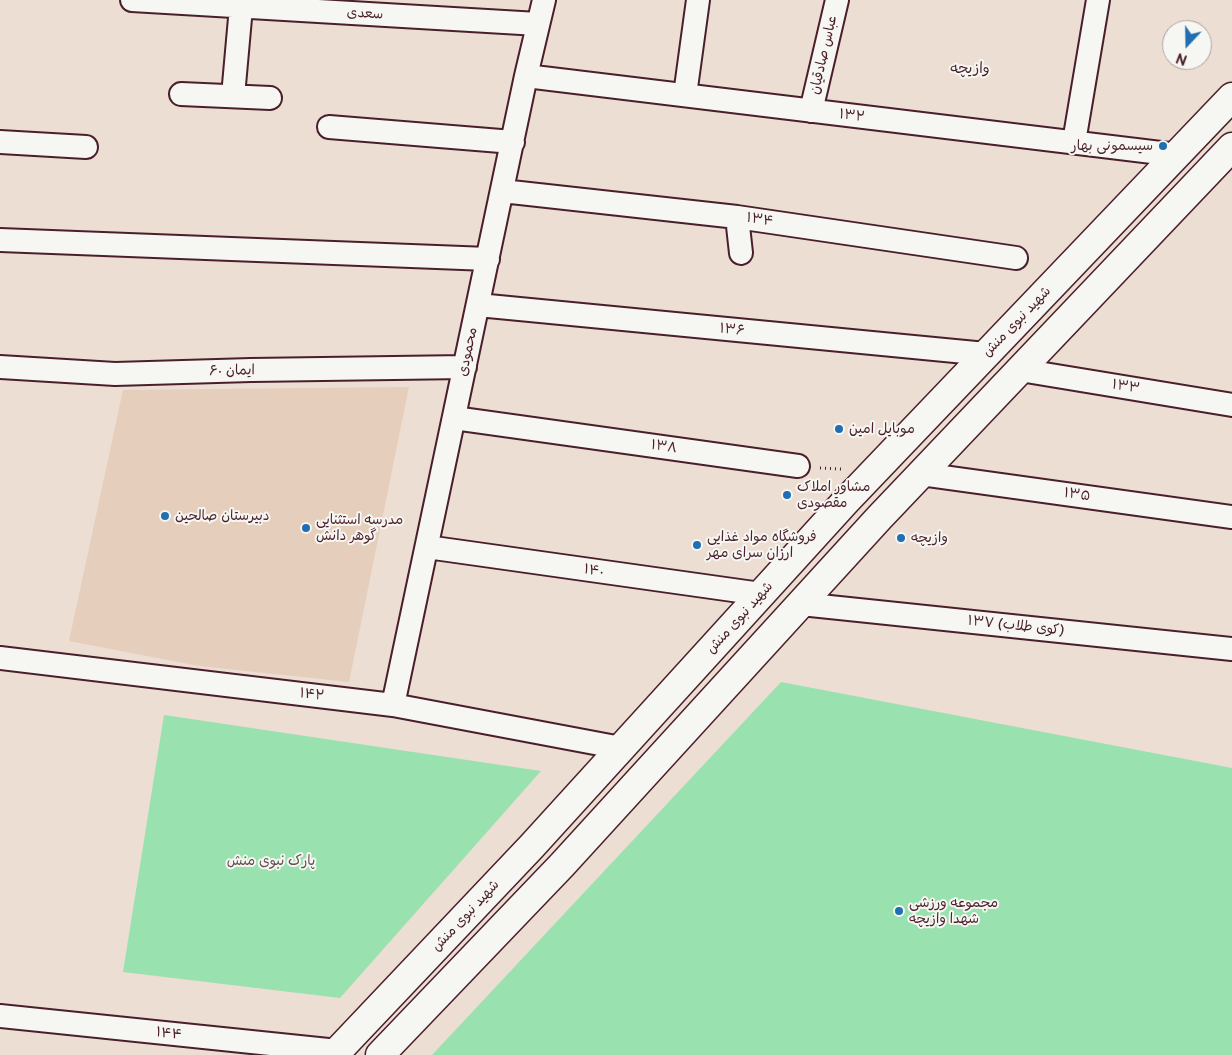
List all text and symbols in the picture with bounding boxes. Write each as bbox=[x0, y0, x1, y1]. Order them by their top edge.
street label: سعدی bbox=[346, 5, 384, 23]
street label: عباس صادقیان bbox=[807, 14, 841, 96]
north arrow bbox=[1162, 20, 1212, 70]
text: N bbox=[1174, 49, 1190, 68]
district label: وازیچه bbox=[950, 60, 990, 78]
street label: ۱۳۲ bbox=[838, 106, 866, 126]
place label: سیسمونی بهار bbox=[1071, 138, 1153, 154]
marker: سیسمونی بهار bbox=[1157, 140, 1169, 152]
street label: ۱۳۴ bbox=[745, 210, 775, 230]
street label: شهید نبوی منش bbox=[979, 283, 1055, 361]
street label: ۱۳۶ bbox=[719, 320, 745, 340]
street label: محمودی bbox=[455, 326, 481, 378]
street label: ایمان ۶۰ bbox=[209, 362, 255, 380]
street label: ۱۳۳ bbox=[1111, 377, 1141, 397]
place label: موبایل امین bbox=[849, 421, 915, 437]
marker: موبایل امین bbox=[833, 423, 845, 435]
street label: ۱۳۸ bbox=[650, 437, 678, 457]
place label: مشاور املاک مقصودی bbox=[797, 479, 870, 512]
street label: ۱۳۵ bbox=[1063, 485, 1091, 505]
marker: مشاور املاک مقصودی bbox=[781, 489, 793, 501]
place label: دبیرستان صالحین bbox=[175, 508, 270, 524]
marker: دبیرستان صالحین bbox=[159, 510, 171, 522]
place label: مدرسه استثنایی گوهر دانش bbox=[316, 512, 403, 544]
marker: مدرسه استثنایی گوهر دانش bbox=[300, 522, 312, 534]
place label: فروشگاه مواد غذایی ارزان سرای مهر bbox=[707, 529, 816, 562]
place label: وازیچه bbox=[911, 530, 948, 546]
marker: وازیچه bbox=[895, 532, 907, 544]
marker: فروشگاه مواد غذایی ارزان سرای مهر bbox=[691, 539, 703, 551]
street label: ۱۴۰ bbox=[583, 561, 605, 581]
street label: شهید نبوی منش bbox=[703, 578, 777, 658]
street label: ۱۳۷ (کوی طلاب) bbox=[967, 613, 1065, 639]
street label: ۱۴۲ bbox=[299, 685, 325, 705]
park label: پارک نبوی منش bbox=[227, 853, 315, 869]
street label: شهید نبوی منش bbox=[429, 877, 503, 955]
place label: مجموعه ورزشی شهدا وازیچه bbox=[909, 895, 998, 928]
marker: مجموعه ورزشی شهدا وازیچه bbox=[893, 905, 905, 917]
street label: ۱۴۴ bbox=[155, 1024, 183, 1044]

